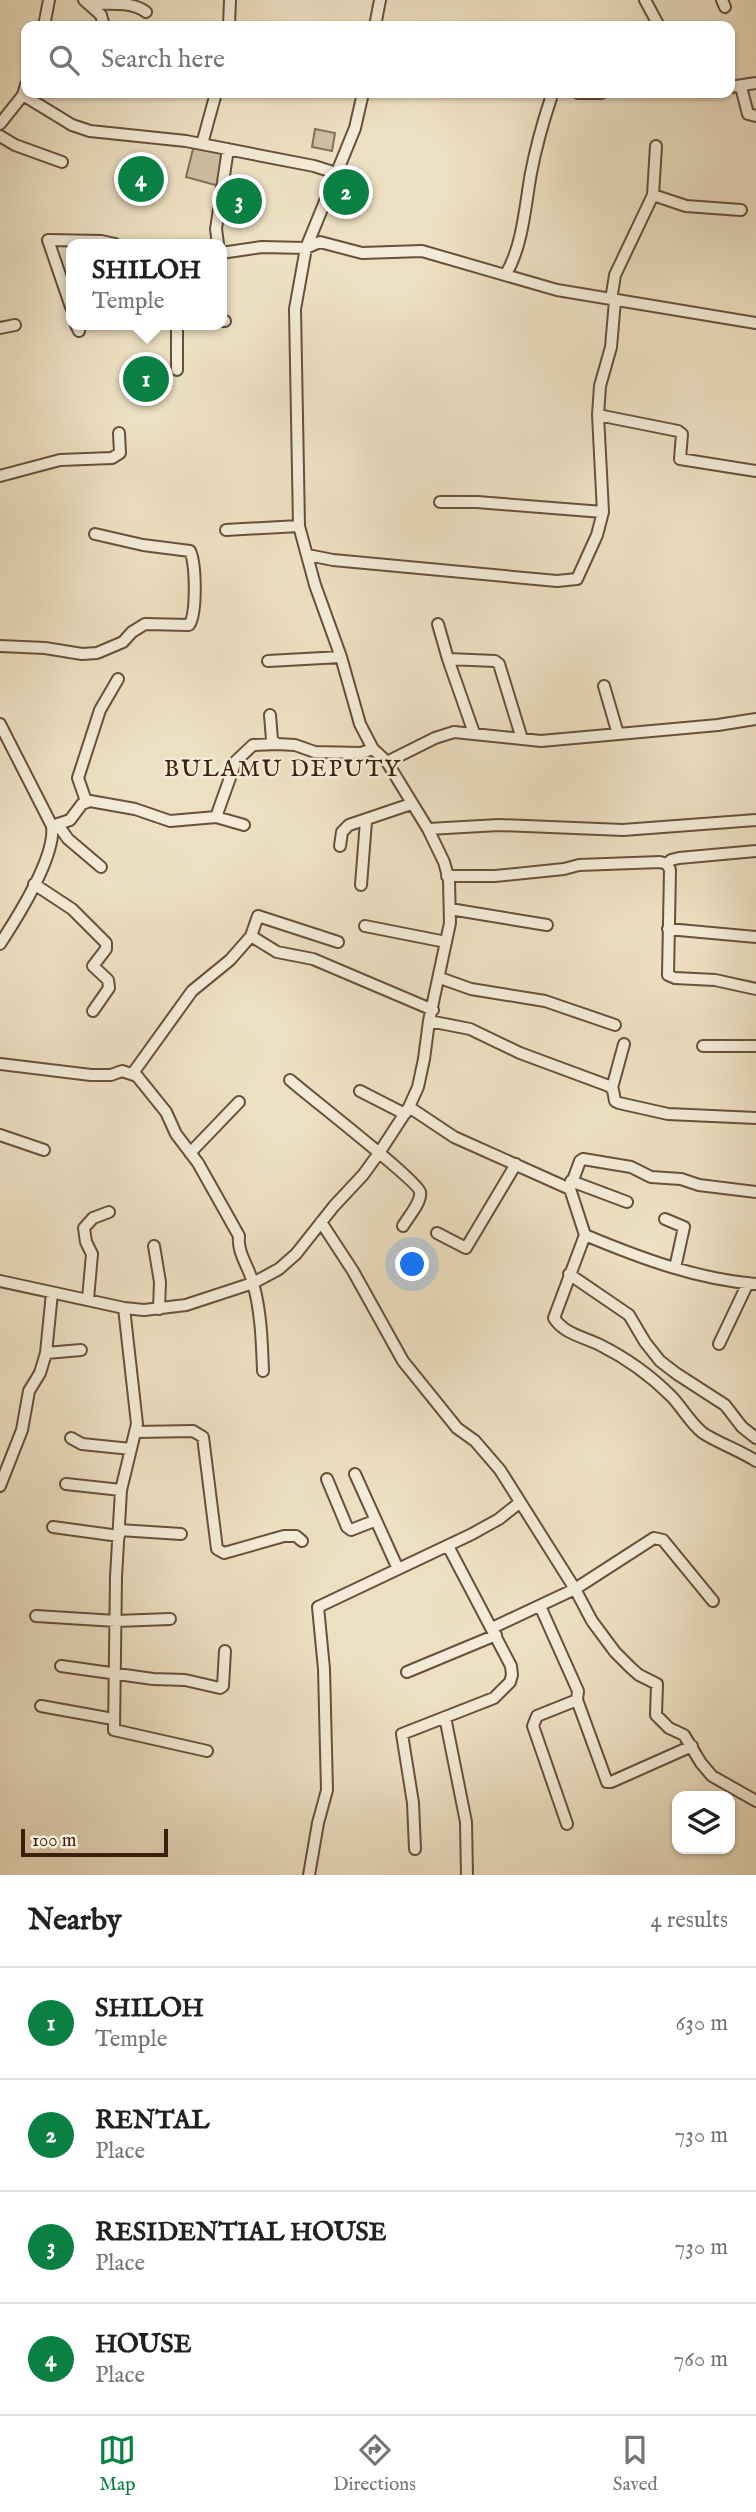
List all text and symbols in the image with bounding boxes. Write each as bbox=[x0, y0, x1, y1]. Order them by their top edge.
search box bbox=[21, 21, 735, 98]
icon: search bbox=[45, 41, 83, 79]
text: Search here bbox=[101, 43, 225, 76]
pin: 4 bbox=[118, 153, 164, 205]
pin: 2 bbox=[323, 166, 369, 218]
pin: 3 bbox=[216, 175, 262, 227]
popup bbox=[66, 239, 227, 330]
text: SHILOH bbox=[92, 254, 201, 287]
text: Temple bbox=[92, 287, 164, 316]
pin: 1 bbox=[123, 353, 169, 405]
district label: BULAMU DEPUTY bbox=[164, 755, 402, 784]
your location bbox=[395, 1247, 429, 1281]
map controls bbox=[672, 1791, 735, 1854]
button: layers bbox=[672, 1791, 735, 1854]
scale bar bbox=[21, 1826, 168, 1858]
text: 100 m bbox=[32, 1829, 76, 1853]
text: Nearby bbox=[28, 1902, 121, 1940]
text: 4 results bbox=[650, 1906, 728, 1935]
text: SHILOH bbox=[95, 1992, 204, 2025]
text: 1 bbox=[47, 2009, 55, 2038]
text: 630 m bbox=[676, 2009, 728, 2038]
text: Temple bbox=[95, 2025, 167, 2054]
text: RENTAL bbox=[95, 2104, 209, 2137]
text: 2 bbox=[46, 2121, 56, 2150]
text: 730 m bbox=[675, 2121, 728, 2150]
text: Place bbox=[95, 2137, 145, 2166]
text: RESIDENTIAL HOUSE bbox=[95, 2216, 387, 2249]
text: 3 bbox=[47, 2233, 55, 2262]
text: 730 m bbox=[675, 2233, 728, 2262]
text: Place bbox=[95, 2249, 145, 2278]
text: HOUSE bbox=[95, 2328, 192, 2361]
text: 4 bbox=[45, 2345, 57, 2374]
text: 760 m bbox=[673, 2345, 728, 2374]
text: Place bbox=[95, 2361, 145, 2390]
tab: Map bbox=[98, 2431, 136, 2497]
tab: Directions bbox=[333, 2431, 416, 2497]
tab: Saved bbox=[613, 2431, 658, 2497]

